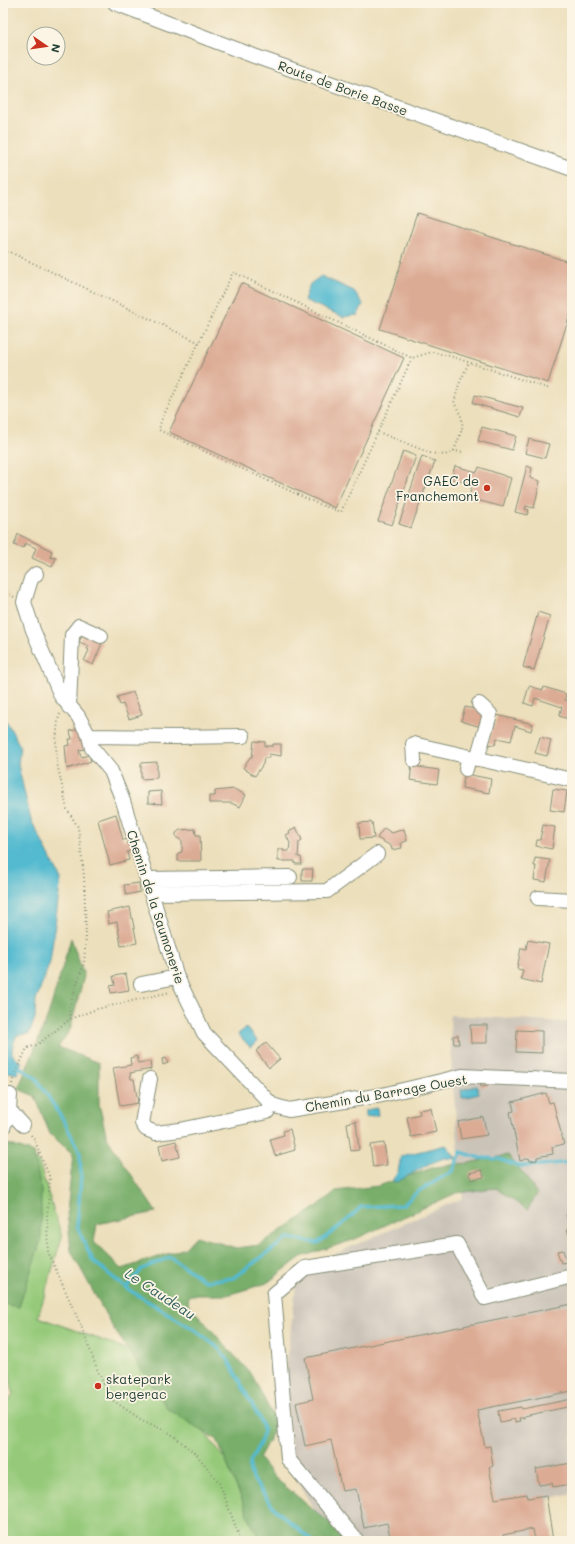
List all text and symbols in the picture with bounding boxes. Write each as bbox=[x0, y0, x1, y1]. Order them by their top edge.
north arrow bbox=[26, 26, 66, 66]
text: N bbox=[48, 43, 64, 54]
street label: Route de Borie Basse bbox=[276, 56, 410, 119]
place label: GAEC de Franchemont bbox=[396, 472, 479, 504]
marker: GAEC de Franchemont bbox=[482, 483, 492, 493]
street label: Chemin de la Saumonerie bbox=[124, 828, 189, 986]
street label: Chemin du Barrage Ouest bbox=[303, 1070, 469, 1115]
water label: Le Caudeau bbox=[121, 1264, 199, 1324]
place label: skatepark bergerac bbox=[106, 1370, 171, 1402]
marker: skatepark bergerac bbox=[93, 1381, 103, 1391]

